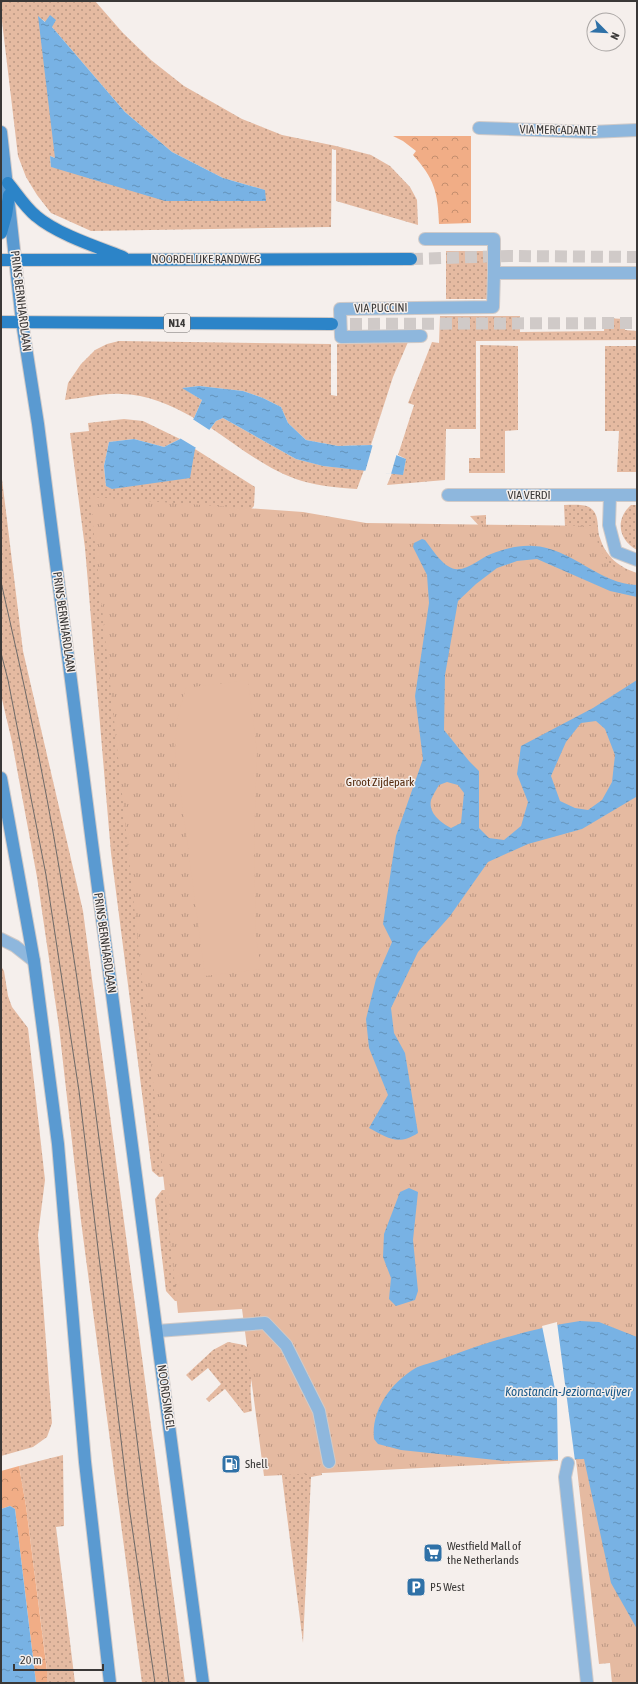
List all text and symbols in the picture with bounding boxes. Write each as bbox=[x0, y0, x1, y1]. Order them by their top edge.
north arrow bbox=[586, 12, 626, 52]
text: N bbox=[608, 31, 622, 41]
street label: VIA MERCADANTE bbox=[519, 122, 597, 138]
street label: PRINS BERNHARDLAAN bbox=[8, 250, 34, 352]
street label: NOORDELIJKE RANDWEG bbox=[152, 252, 260, 266]
street label: VIA PUCCINI bbox=[354, 301, 408, 315]
road number: N14 bbox=[164, 314, 190, 332]
street label: VIA VERDI bbox=[507, 488, 551, 502]
street label: PRINS BERNHARDLAAN bbox=[50, 571, 78, 673]
park label: Groot Zijdepark bbox=[346, 775, 415, 789]
street label: PRINS BERNHARDLAAN bbox=[91, 892, 119, 994]
street label: NOORDSINGEL bbox=[155, 1364, 178, 1431]
water label: Konstancin-Jeziorna-vijver bbox=[505, 1384, 632, 1399]
fuel station icon: Shell bbox=[220, 1453, 242, 1475]
place label: Shell bbox=[245, 1457, 268, 1471]
place label: Westfield Mall of the Netherlands bbox=[447, 1539, 522, 1567]
supermarket icon: Westfield Mall of the Netherlands bbox=[422, 1542, 444, 1564]
parking icon: P5 West bbox=[405, 1576, 427, 1598]
place label: P5 West bbox=[430, 1580, 465, 1594]
scale bar bbox=[14, 1646, 103, 1672]
text: 20 m bbox=[20, 1653, 42, 1667]

